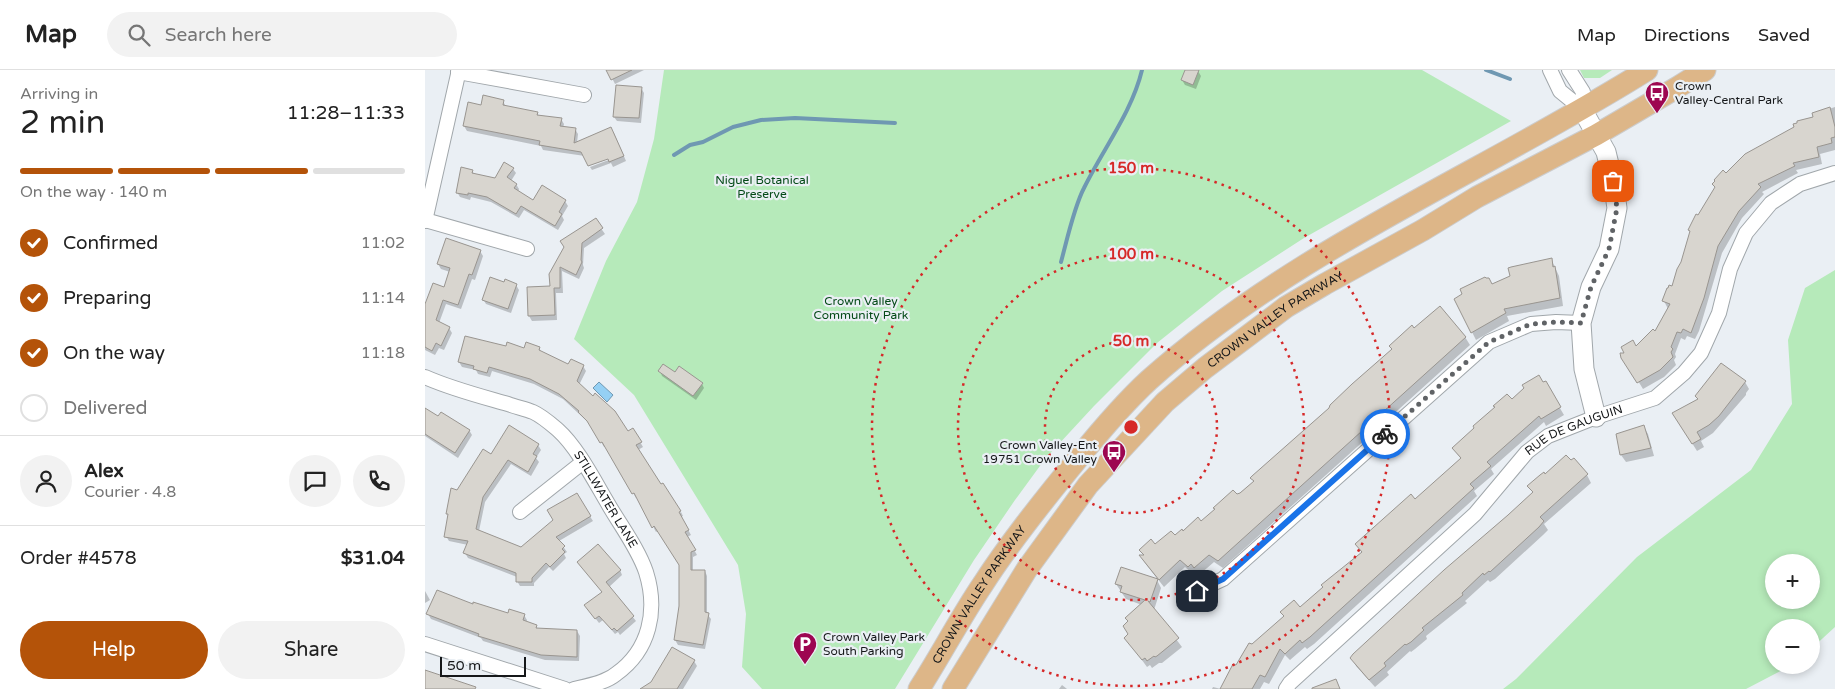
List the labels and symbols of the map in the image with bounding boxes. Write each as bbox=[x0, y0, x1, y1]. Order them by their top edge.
place label: Crown Valley-Central Park bbox=[1675, 79, 1784, 107]
bus stop icon: Crown Valley-Central Park bbox=[1644, 80, 1670, 114]
text: 150 m bbox=[1108, 159, 1154, 177]
pin bbox=[1592, 160, 1634, 202]
park label: Niguel Botanical Preserve bbox=[715, 173, 809, 201]
text: 100 m bbox=[1108, 245, 1154, 263]
street label: CROWN VALLEY PARKWAY bbox=[1204, 268, 1346, 371]
park label: Crown Valley Community Park bbox=[814, 294, 909, 322]
text: 50 m bbox=[1113, 332, 1149, 350]
street label: RUE DE GAUGUIN bbox=[1522, 402, 1624, 458]
courier bbox=[1360, 409, 1410, 459]
centre of rings bbox=[1122, 418, 1140, 436]
place label: Crown Valley-Ent 19751 Crown Valley bbox=[983, 438, 1098, 466]
bus stop icon: Crown Valley-Ent 19751 Crown Valley bbox=[1101, 439, 1127, 473]
street label: STILLWATER LANE bbox=[571, 448, 641, 551]
street label: CROWN VALLEY PARKWAY bbox=[929, 522, 1029, 666]
pin bbox=[1176, 570, 1218, 612]
place label: Crown Valley Park South Parking bbox=[823, 630, 926, 658]
parking icon: Crown Valley Park South Parking bbox=[792, 631, 818, 665]
scale bar bbox=[440, 654, 526, 677]

